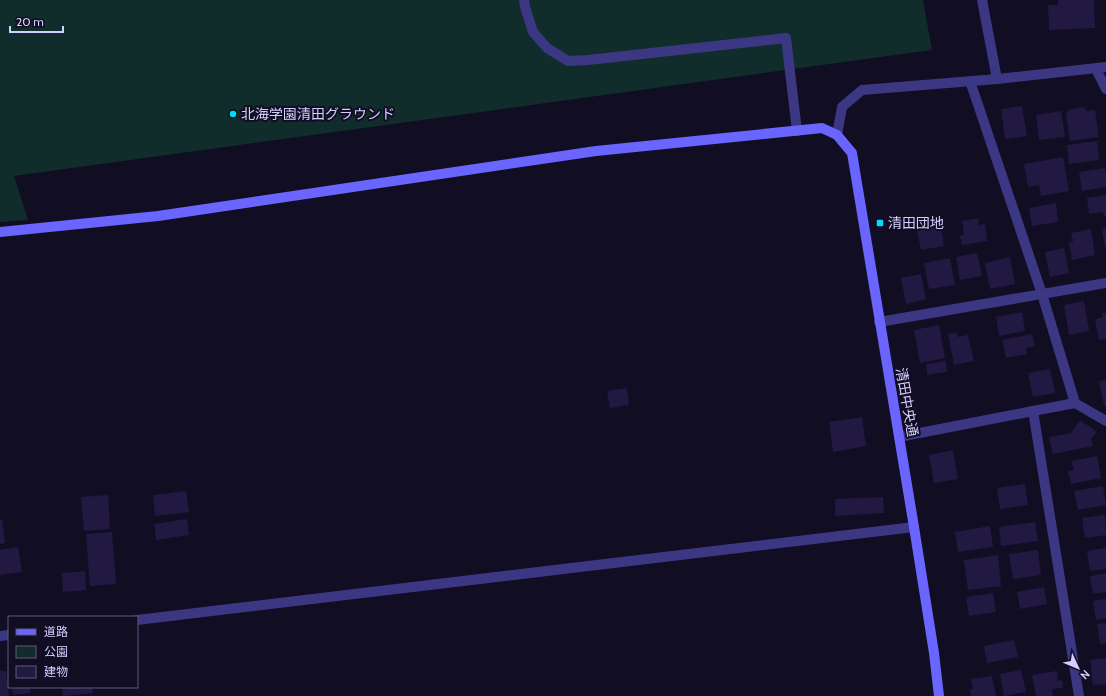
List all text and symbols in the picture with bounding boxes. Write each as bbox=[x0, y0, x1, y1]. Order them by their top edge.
scale bar bbox=[10, 8, 63, 34]
text: 20 m bbox=[16, 14, 44, 29]
place label: 北海学園清田グラウンド bbox=[241, 105, 395, 123]
marker: 北海学園清田グラウンド bbox=[228, 109, 238, 119]
place label: 清田団地 bbox=[888, 214, 944, 232]
marker: 清田団地 bbox=[875, 218, 885, 228]
street label: 清田中央通 bbox=[892, 366, 922, 438]
legend bbox=[8, 616, 138, 688]
text: 道路 bbox=[44, 624, 68, 639]
text: 公園 bbox=[44, 644, 68, 659]
north arrow bbox=[1058, 648, 1098, 688]
text: 建物 bbox=[44, 664, 68, 679]
text: N bbox=[1077, 667, 1093, 683]

